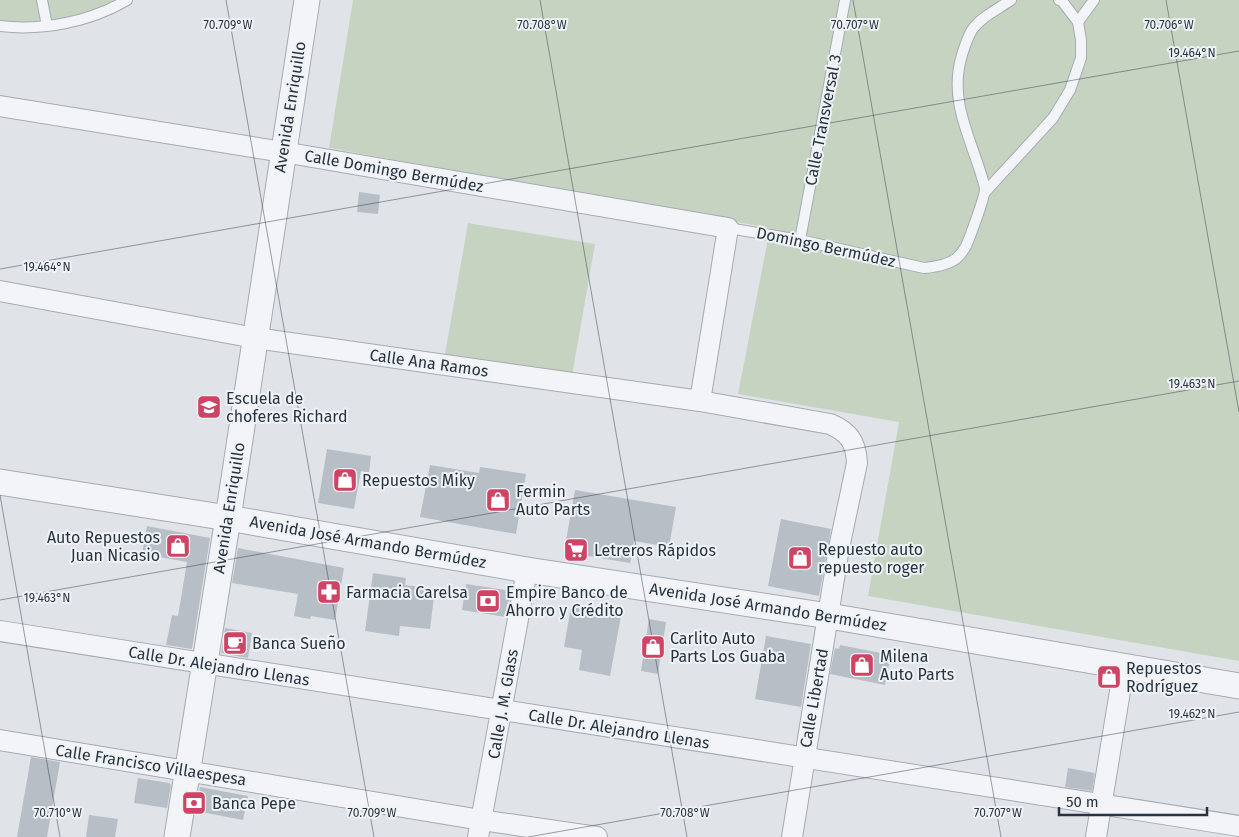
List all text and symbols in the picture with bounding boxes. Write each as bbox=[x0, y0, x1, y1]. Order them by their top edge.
text: 70.709°W bbox=[203, 18, 253, 32]
text: 70.708°W bbox=[517, 18, 567, 32]
text: 70.707°W bbox=[831, 18, 879, 32]
text: 70.706°W bbox=[1144, 18, 1194, 32]
street label: Avenida Enriquillo bbox=[270, 40, 310, 174]
text: 19.464°N bbox=[1168, 46, 1216, 60]
street label: Calle Transversal 3 bbox=[801, 53, 845, 187]
street label: Calle Domingo Bermúdez bbox=[303, 146, 485, 196]
street label: Domingo Bermúdez bbox=[755, 223, 897, 271]
text: 19.464°N bbox=[23, 260, 71, 274]
street label: Calle Ana Ramos bbox=[368, 345, 490, 381]
text: 19.463°N bbox=[1168, 377, 1216, 391]
place label: Escuela de choferes Richard bbox=[226, 389, 348, 426]
school or university icon: Escuela de choferes Richard bbox=[196, 394, 222, 420]
street label: Avenida Enriquillo bbox=[209, 441, 249, 575]
shop icon: Repuestos Miky bbox=[332, 467, 358, 493]
place label: Repuestos Miky bbox=[362, 471, 475, 490]
place label: Fermin Auto Parts bbox=[516, 482, 590, 519]
shop icon: Fermin Auto Parts bbox=[485, 487, 511, 513]
street label: Avenida José Armando Bermúdez bbox=[248, 512, 488, 572]
place label: Auto Repuestos Juan Nicasio bbox=[47, 528, 160, 565]
shop icon: Auto Repuestos Juan Nicasio bbox=[165, 533, 191, 559]
supermarket icon: Letreros Rápidos bbox=[563, 537, 589, 563]
place label: Repuesto auto repuesto roger bbox=[818, 540, 925, 577]
place label: Letreros Rápidos bbox=[594, 541, 716, 560]
shop icon: Repuesto auto repuesto roger bbox=[787, 545, 813, 571]
pharmacy icon: Farmacia Carelsa bbox=[316, 579, 342, 605]
street label: Avenida José Armando Bermúdez bbox=[648, 579, 888, 635]
place label: Farmacia Carelsa bbox=[346, 583, 468, 602]
place label: Empire Banco de Ahorro y Crédito bbox=[506, 583, 628, 620]
bank icon: Empire Banco de Ahorro y Crédito bbox=[475, 588, 501, 614]
text: 19.463°N bbox=[23, 591, 71, 605]
place label: Carlito Auto Parts Los Guaba bbox=[670, 629, 786, 666]
cafe icon: Banca Sueño bbox=[222, 630, 248, 656]
place label: Banca Sueño bbox=[252, 634, 346, 653]
shop icon: Carlito Auto Parts Los Guaba bbox=[640, 634, 666, 660]
street label: Calle Dr. Alejandro Llenas bbox=[127, 642, 311, 690]
street label: Calle Libertad bbox=[796, 647, 832, 749]
place label: Milena Auto Parts bbox=[880, 647, 954, 684]
street label: Calle J. M. Glass bbox=[484, 648, 522, 760]
shop icon: Milena Auto Parts bbox=[849, 652, 875, 678]
place label: Repuestos Rodríguez bbox=[1126, 659, 1202, 696]
shop icon: Repuestos Rodríguez bbox=[1096, 664, 1122, 690]
street label: Calle Dr. Alejandro Llenas bbox=[527, 705, 711, 753]
text: 19.462°N bbox=[1168, 707, 1216, 721]
street label: Calle Francisco Villaespesa bbox=[54, 741, 248, 789]
scale bar bbox=[1059, 784, 1206, 816]
bank icon: Banca Pepe bbox=[181, 790, 207, 816]
text: 50 m bbox=[1066, 793, 1099, 811]
place label: Banca Pepe bbox=[212, 794, 296, 813]
text: 70.710°W bbox=[34, 806, 82, 820]
text: 70.709°W bbox=[347, 806, 397, 820]
text: 70.708°W bbox=[660, 806, 710, 820]
text: 70.707°W bbox=[974, 806, 1022, 820]

